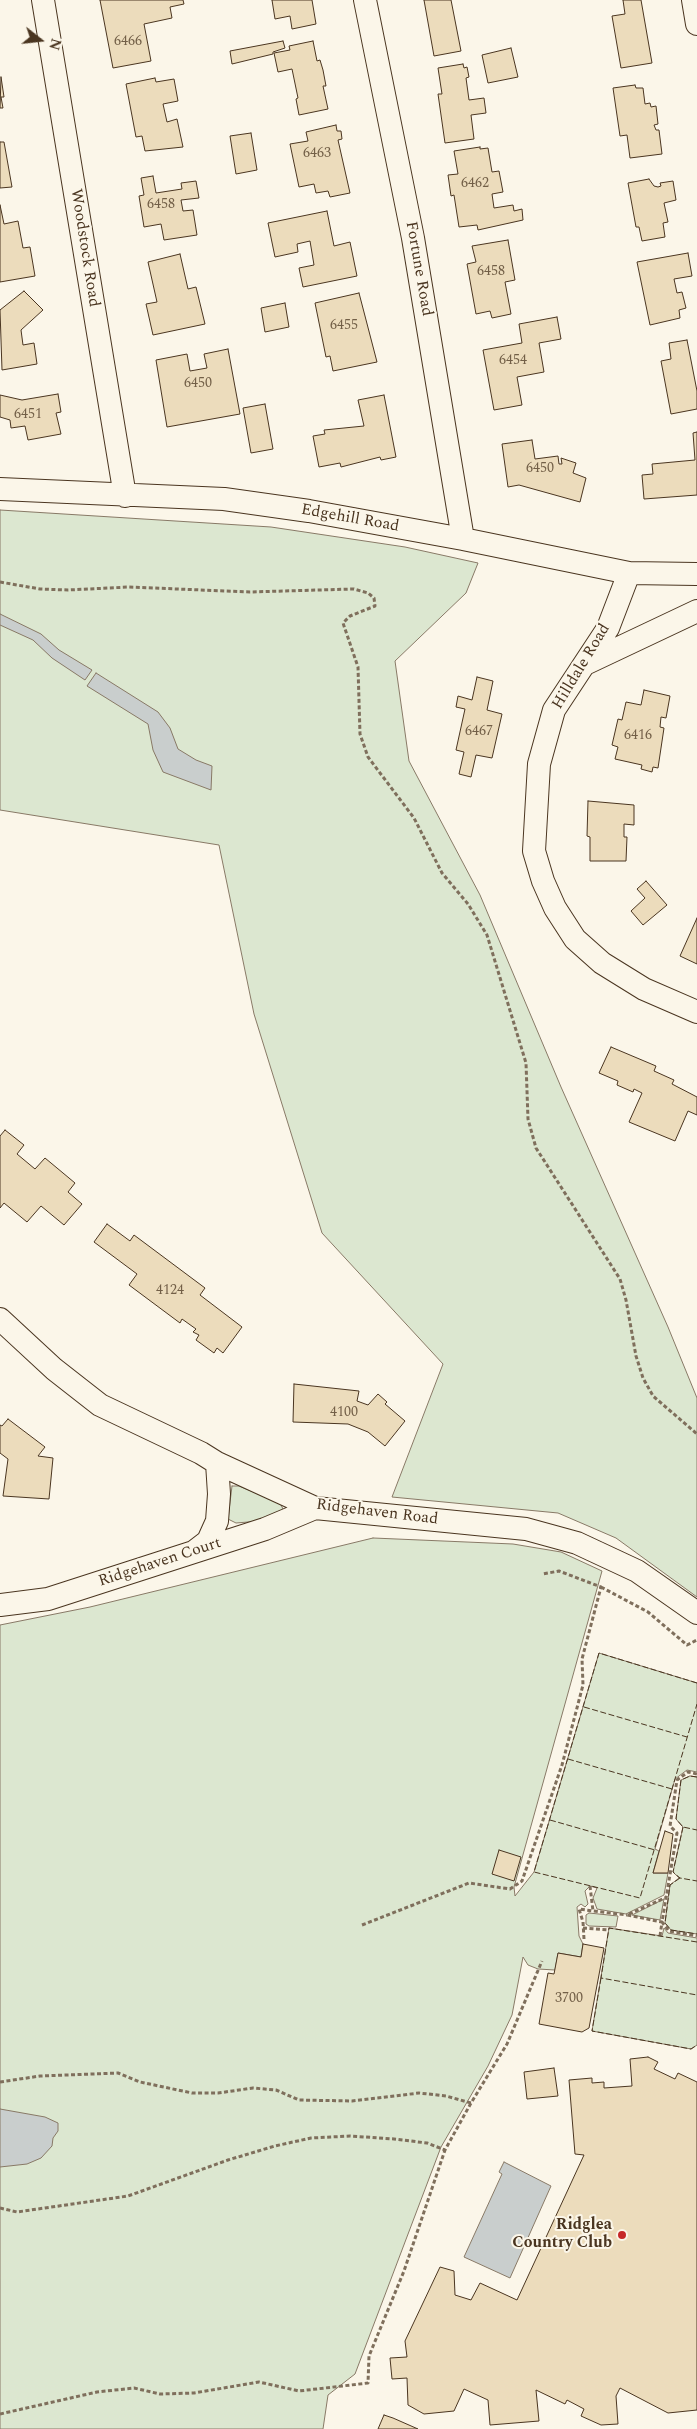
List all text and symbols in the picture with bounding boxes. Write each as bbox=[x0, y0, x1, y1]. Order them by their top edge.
north arrow bbox=[15, 15, 65, 65]
house number: 6466 bbox=[114, 34, 142, 50]
text: N bbox=[43, 36, 67, 53]
house number: 6463 bbox=[303, 146, 331, 162]
house number: 6462 bbox=[461, 176, 489, 192]
street label: Woodstock Road bbox=[65, 187, 103, 309]
house number: 6458 bbox=[147, 197, 175, 213]
street label: Fortune Road bbox=[400, 220, 436, 318]
house number: 6458 bbox=[477, 264, 505, 280]
house number: 6455 bbox=[330, 318, 358, 334]
house number: 6454 bbox=[499, 353, 527, 369]
house number: 6450 bbox=[184, 376, 212, 392]
house number: 6451 bbox=[14, 407, 42, 423]
house number: 6450 bbox=[526, 461, 554, 477]
street label: Edgehill Road bbox=[299, 501, 401, 537]
street label: Hilldale Road bbox=[549, 621, 615, 713]
house number: 6467 bbox=[465, 724, 493, 740]
house number: 6416 bbox=[624, 728, 652, 744]
house number: 4124 bbox=[156, 1283, 184, 1299]
house number: 4100 bbox=[330, 1405, 358, 1421]
street label: Ridgehaven Road bbox=[315, 1496, 439, 1530]
street label: Ridgehaven Court bbox=[96, 1534, 224, 1592]
house number: 3700 bbox=[555, 1991, 583, 2007]
place label: Ridglea Country Club bbox=[512, 2216, 612, 2254]
marker: Ridglea Country Club bbox=[616, 2229, 628, 2241]

